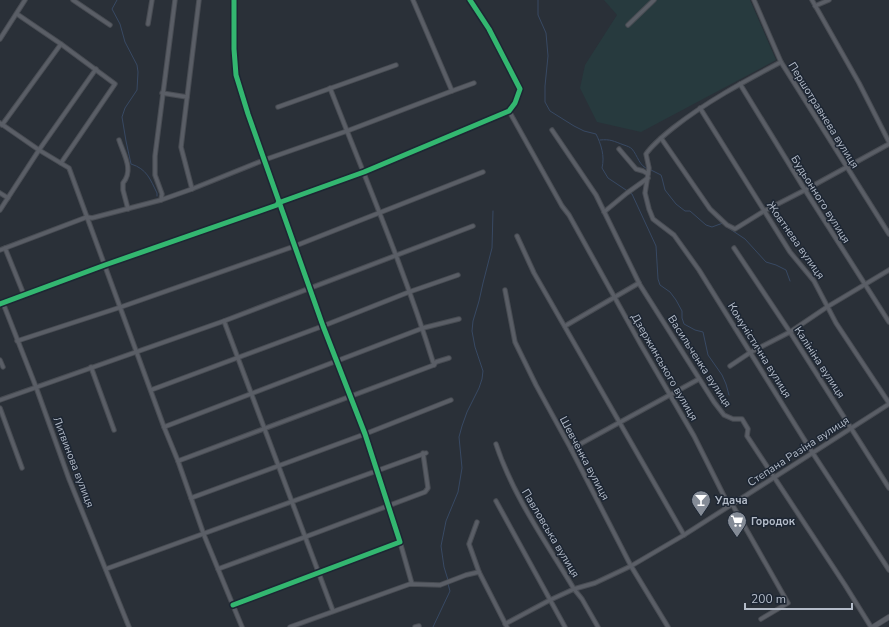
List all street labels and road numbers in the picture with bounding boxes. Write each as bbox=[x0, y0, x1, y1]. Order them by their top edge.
street label: Першотравнева вулиця bbox=[785, 59, 863, 171]
street label: Будьонного вулиця bbox=[787, 152, 854, 246]
street label: Жовтнева вулиця bbox=[763, 198, 828, 282]
street label: Комуністична вулиця bbox=[724, 300, 795, 401]
street label: Дзержинського вулиця bbox=[628, 311, 702, 424]
street label: Васильченка вулиця bbox=[664, 312, 735, 410]
street label: Калініна вулиця bbox=[791, 323, 849, 401]
street label: Степана Разіна вулиця bbox=[744, 413, 852, 490]
street label: Шевченка вулиця bbox=[556, 414, 613, 503]
street label: Литвинова вулиця bbox=[49, 415, 98, 510]
street label: Павловська вулиця bbox=[518, 486, 583, 581]

